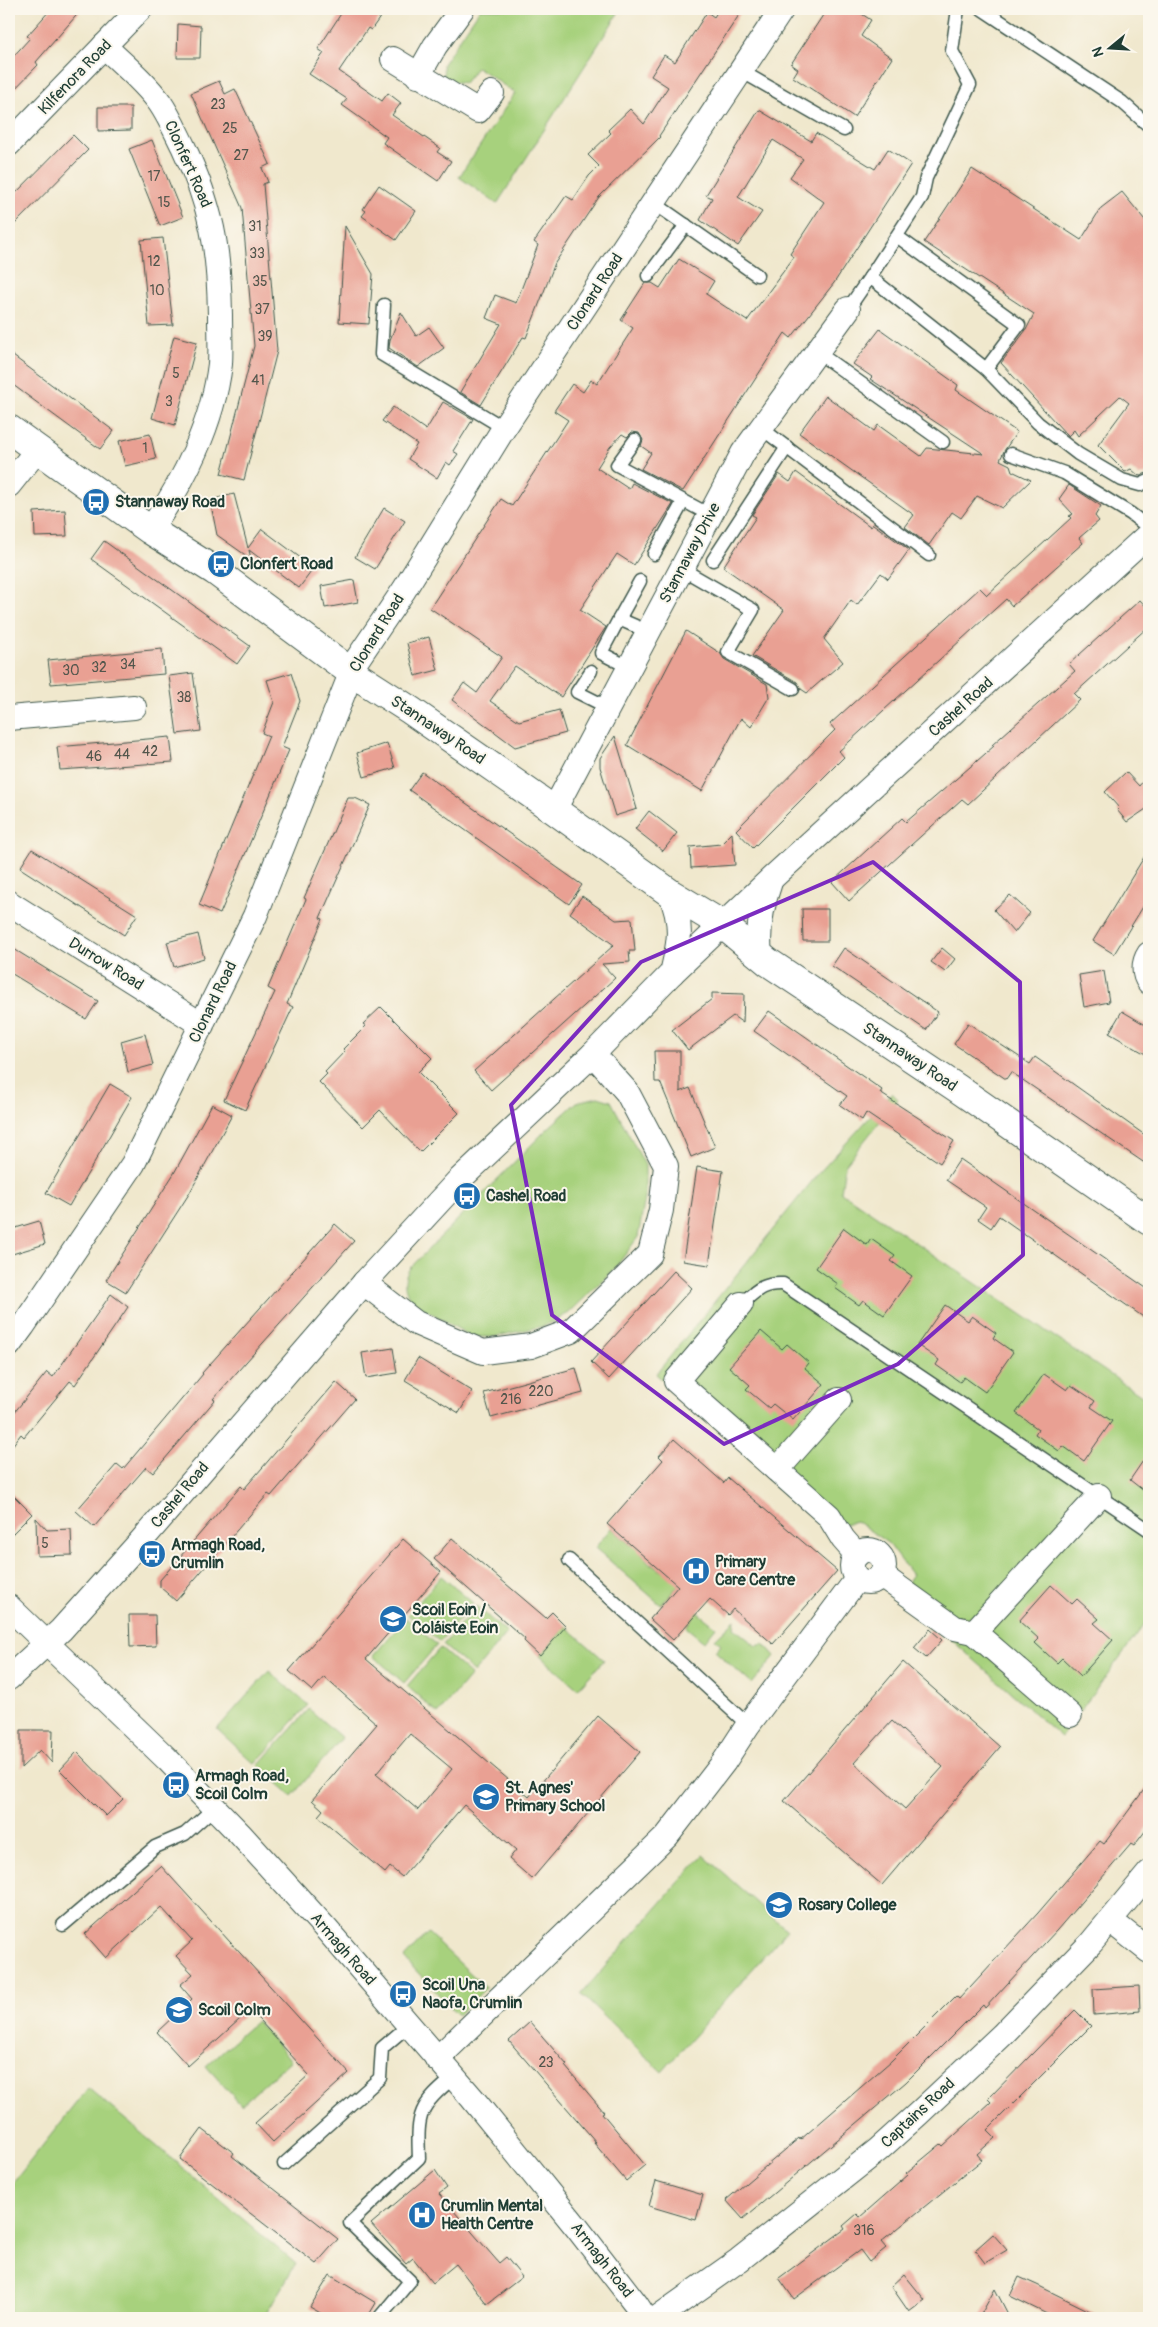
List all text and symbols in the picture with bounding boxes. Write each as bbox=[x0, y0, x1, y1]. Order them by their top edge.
north arrow bbox=[1086, 22, 1136, 72]
street label: Kilfenora Road bbox=[34, 35, 116, 119]
text: N bbox=[1089, 45, 1108, 59]
house number: 23 bbox=[210, 96, 226, 113]
street label: Clonfert Road bbox=[160, 117, 216, 211]
house number: 25 bbox=[222, 120, 238, 137]
house number: 27 bbox=[233, 147, 249, 164]
house number: 17 bbox=[148, 168, 161, 185]
house number: 15 bbox=[157, 194, 171, 211]
house number: 31 bbox=[248, 218, 262, 235]
house number: 33 bbox=[249, 245, 265, 262]
street label: Clonard Road bbox=[563, 249, 627, 335]
house number: 12 bbox=[147, 253, 161, 270]
house number: 35 bbox=[252, 273, 268, 290]
house number: 10 bbox=[149, 282, 165, 299]
house number: 37 bbox=[254, 301, 270, 318]
house number: 39 bbox=[257, 328, 273, 345]
house number: 5 bbox=[172, 365, 180, 382]
house number: 41 bbox=[251, 372, 265, 389]
house number: 3 bbox=[165, 393, 173, 410]
house number: 1 bbox=[142, 440, 148, 457]
bus stop icon: Stannaway Road bbox=[81, 487, 111, 517]
place label: Stannaway Road bbox=[115, 492, 225, 512]
street label: Stannaway Drive bbox=[655, 499, 725, 607]
bus stop icon: Clonfert Road bbox=[206, 549, 236, 579]
place label: Clonfert Road bbox=[240, 554, 334, 574]
street label: Clonard Road bbox=[345, 590, 409, 676]
house number: 34 bbox=[120, 656, 136, 673]
house number: 32 bbox=[91, 659, 107, 676]
house number: 30 bbox=[62, 662, 80, 679]
street label: Cashel Road bbox=[924, 673, 998, 741]
house number: 38 bbox=[177, 689, 191, 706]
street label: Stannaway Road bbox=[387, 691, 489, 769]
house number: 42 bbox=[142, 743, 158, 760]
house number: 44 bbox=[114, 746, 130, 763]
house number: 46 bbox=[86, 748, 102, 765]
street label: Durrow Road bbox=[65, 933, 147, 995]
street label: Clonard Road bbox=[185, 958, 241, 1046]
street label: Stannaway Road bbox=[859, 1018, 961, 1096]
bus stop icon: Cashel Road bbox=[452, 1181, 482, 1211]
place label: Cashel Road bbox=[486, 1186, 566, 1206]
house number: 220 bbox=[528, 1383, 554, 1400]
house number: 216 bbox=[500, 1391, 522, 1408]
street label: Cashel Road bbox=[147, 1458, 213, 1532]
house number: 5 bbox=[41, 1535, 49, 1552]
place label: Armagh Road, Crumlin bbox=[171, 1535, 265, 1573]
bus stop icon: Armagh Road, Crumlin bbox=[137, 1539, 167, 1569]
place label: Primary Care Centre bbox=[715, 1552, 796, 1590]
hospital icon: Primary Care Centre bbox=[681, 1556, 711, 1586]
place label: Scoil Eoin / Coláiste Eoin bbox=[412, 1600, 498, 1638]
school or university icon: Scoil Eoin / Coláiste Eoin bbox=[378, 1604, 408, 1634]
place label: Armagh Road, Scoil Colm bbox=[195, 1766, 289, 1804]
bus stop icon: Armagh Road, Scoil Colm bbox=[161, 1770, 191, 1800]
place label: St. Agnes' Primary School bbox=[505, 1778, 605, 1816]
school or university icon: St. Agnes' Primary School bbox=[471, 1782, 501, 1812]
school or university icon: Rosary College bbox=[764, 1890, 794, 1920]
place label: Rosary College bbox=[798, 1895, 897, 1915]
street label: Armagh Road bbox=[306, 1908, 380, 1990]
place label: Scoil Una Naofa, Crumlin bbox=[422, 1975, 522, 2013]
bus stop icon: Scoil Una Naofa, Crumlin bbox=[388, 1979, 418, 2009]
school or university icon: Scoil Colm bbox=[164, 1995, 194, 2025]
place label: Scoil Colm bbox=[198, 2000, 271, 2020]
house number: 23 bbox=[538, 2054, 554, 2071]
street label: Captains Road bbox=[877, 2074, 959, 2152]
place label: Crumlin Mental Health Centre bbox=[441, 2196, 543, 2234]
hospital icon: Crumlin Mental Health Centre bbox=[407, 2200, 437, 2230]
street label: Armagh Road bbox=[566, 2218, 638, 2302]
house number: 316 bbox=[853, 2222, 875, 2239]

